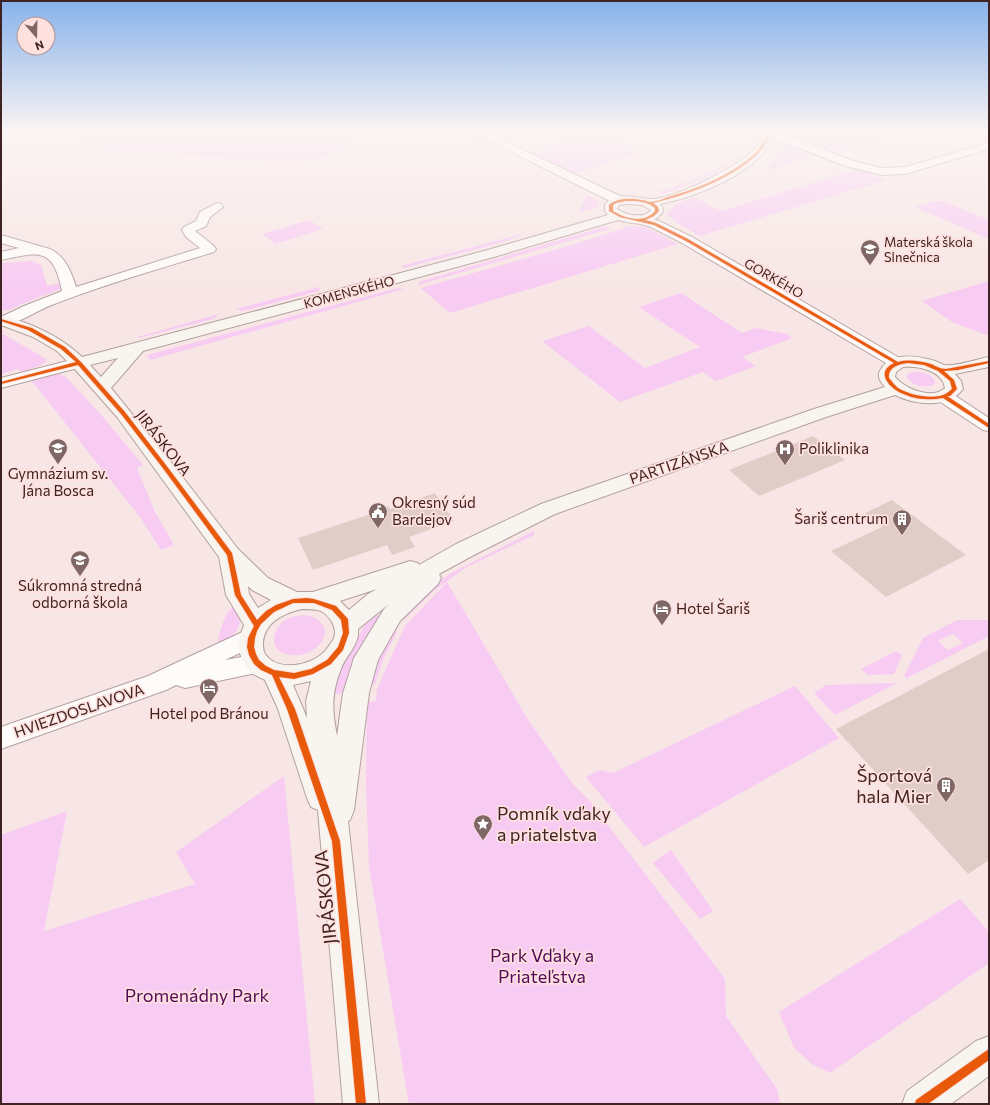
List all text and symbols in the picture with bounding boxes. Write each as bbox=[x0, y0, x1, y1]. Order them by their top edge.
north arrow bbox=[16, 16, 56, 56]
text: N bbox=[33, 38, 46, 53]
place label: Materská škola Slnečnica bbox=[884, 234, 973, 265]
school or university icon: Materská škola Slnečnica bbox=[859, 238, 881, 266]
street label: GORKÉHO bbox=[742, 254, 807, 301]
street label: KOMENSKÉHO bbox=[302, 271, 396, 312]
street label: JIRÁSKOVA bbox=[132, 405, 196, 479]
street label: PARTIZÁNSKA bbox=[626, 436, 731, 487]
school or university icon: Gymnázium sv. Jána Bosca bbox=[47, 437, 69, 465]
hospital icon: Poliklinika bbox=[774, 438, 796, 466]
place label: Poliklinika bbox=[799, 439, 869, 457]
place label: Gymnázium sv. Jána Bosca bbox=[8, 464, 108, 499]
place label: Okresný súd Bardejov bbox=[392, 493, 476, 528]
public building icon: Okresný súd Bardejov bbox=[367, 501, 389, 529]
place label: Šariš centrum bbox=[794, 508, 888, 527]
building icon: Šariš centrum bbox=[891, 508, 913, 536]
school or university icon: Súkromná stredná odborná škola bbox=[69, 549, 91, 577]
place label: Súkromná stredná odborná škola bbox=[18, 576, 142, 611]
hotel icon: Hotel Šariš bbox=[651, 598, 673, 626]
place label: Hotel Šariš bbox=[676, 598, 750, 617]
hotel icon: Hotel pod Bránou bbox=[198, 677, 220, 705]
street label: HVIEZDOSLAVOVA bbox=[11, 679, 146, 741]
place label: Hotel pod Bránou bbox=[149, 704, 269, 722]
place label: Športová hala Mier bbox=[856, 764, 932, 807]
building icon: Športová hala Mier bbox=[935, 775, 957, 803]
place label: Pomník vďaky a priatelstva bbox=[497, 802, 611, 845]
place icon: Pomník vďaky a priatelstva bbox=[472, 813, 494, 841]
street label: JIRÁSKOVA bbox=[309, 849, 341, 945]
park label: Park Vďaky a Priateľstva bbox=[490, 944, 594, 987]
park label: Promenádny Park bbox=[125, 984, 270, 1006]

